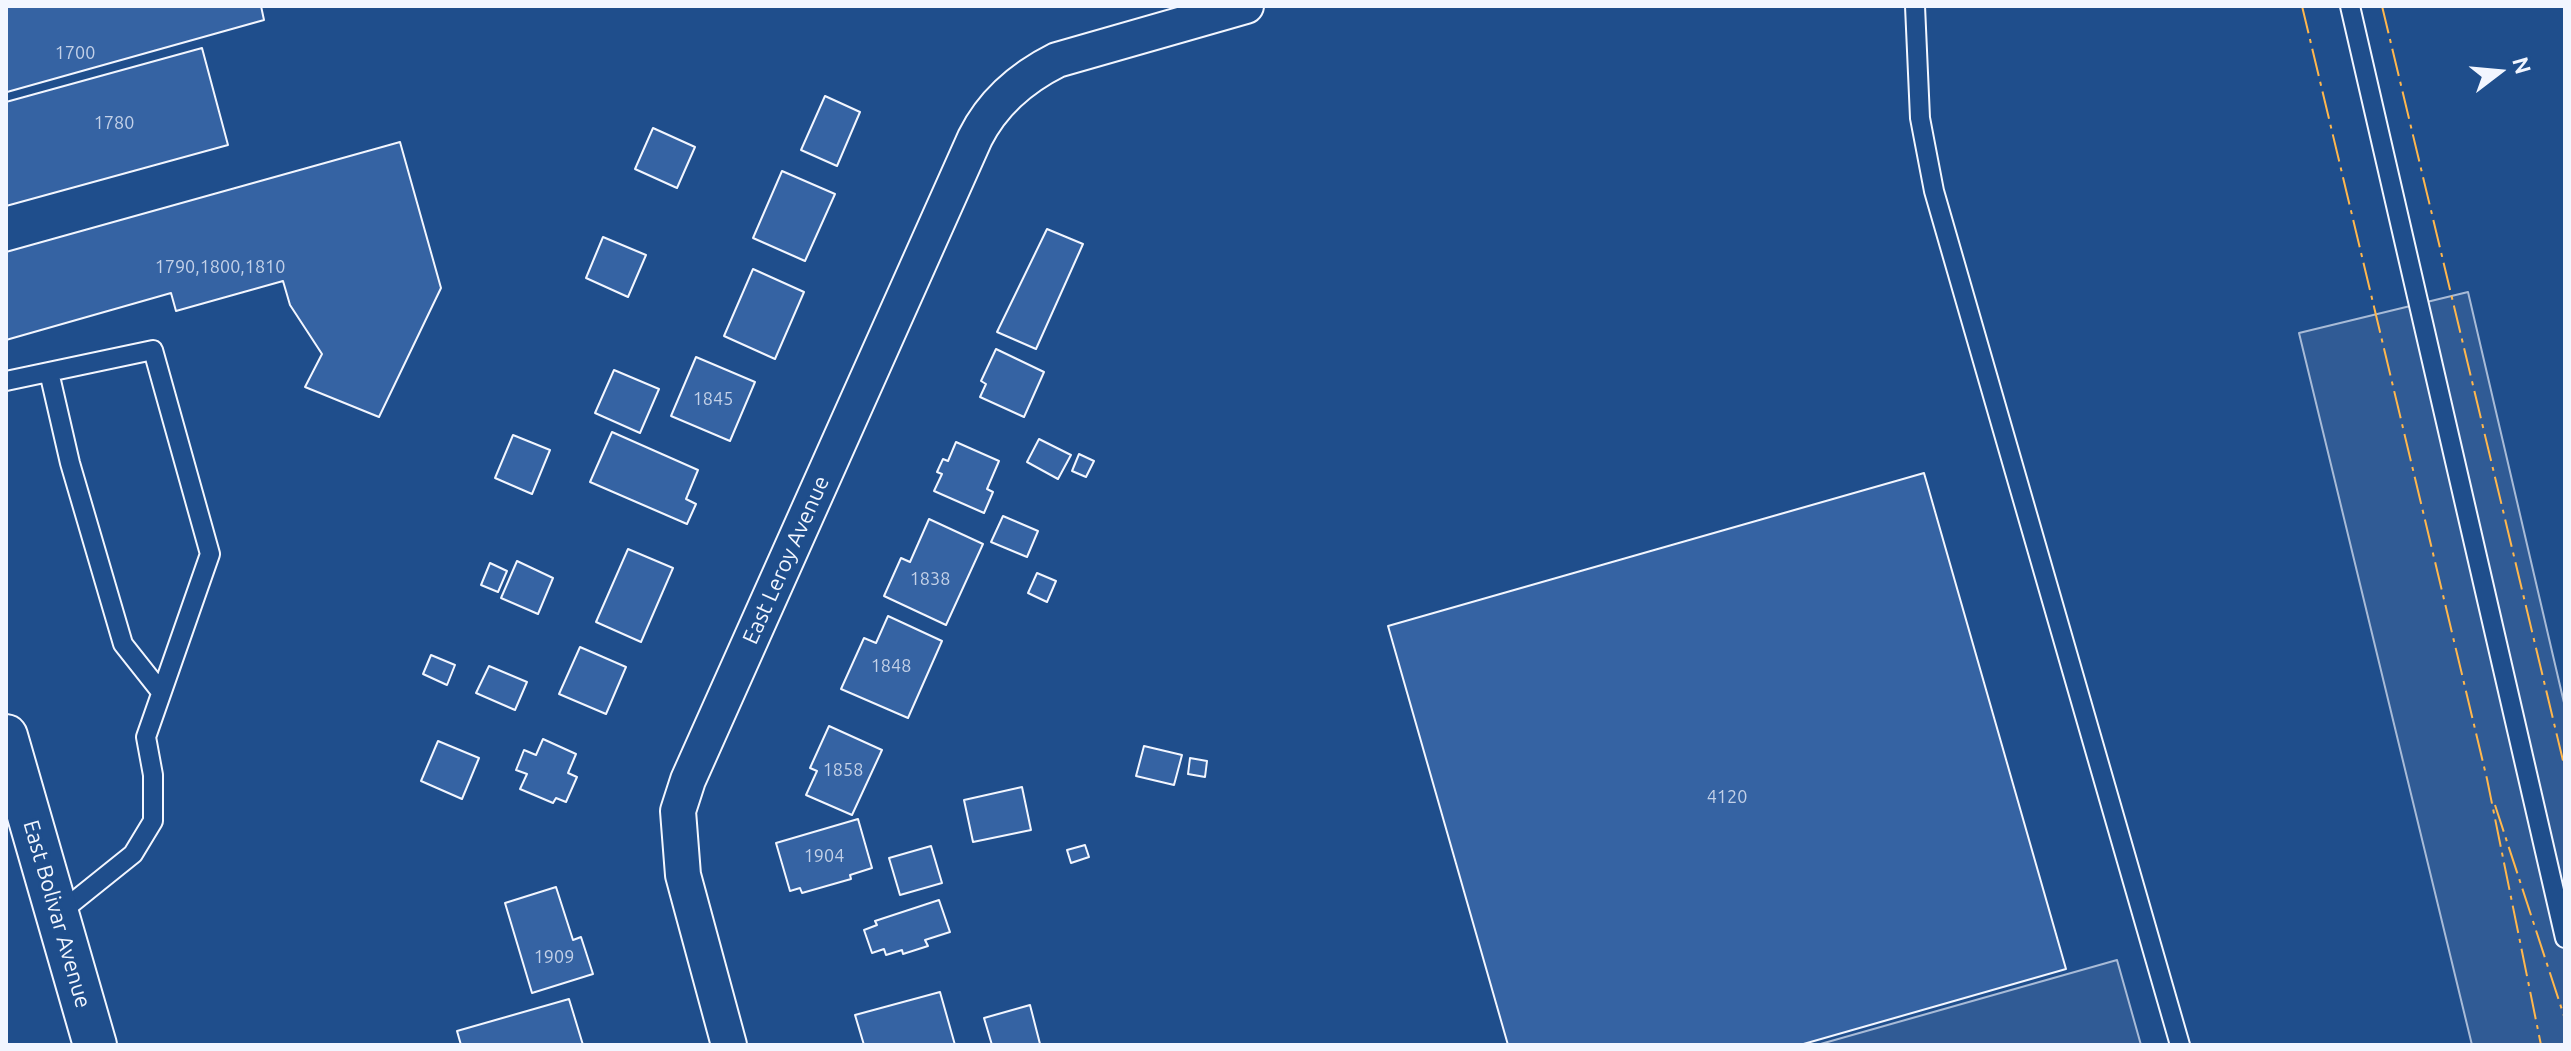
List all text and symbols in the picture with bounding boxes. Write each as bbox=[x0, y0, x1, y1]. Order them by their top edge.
north arrow bbox=[2459, 32, 2539, 112]
house number: 1700 bbox=[55, 42, 95, 64]
text: N bbox=[2508, 54, 2537, 77]
house number: 1780 bbox=[94, 112, 134, 134]
house number: 1790,1800,1810 bbox=[155, 256, 285, 278]
house number: 1845 bbox=[693, 388, 733, 410]
street label: East Leroy Avenue bbox=[737, 472, 835, 648]
house number: 1838 bbox=[910, 568, 950, 590]
house number: 1848 bbox=[871, 655, 911, 677]
house number: 1858 bbox=[823, 759, 863, 781]
house number: 4120 bbox=[1707, 786, 1747, 808]
street label: East Bolivar Avenue bbox=[18, 817, 96, 1011]
house number: 1904 bbox=[804, 845, 844, 867]
house number: 1909 bbox=[534, 946, 574, 968]

